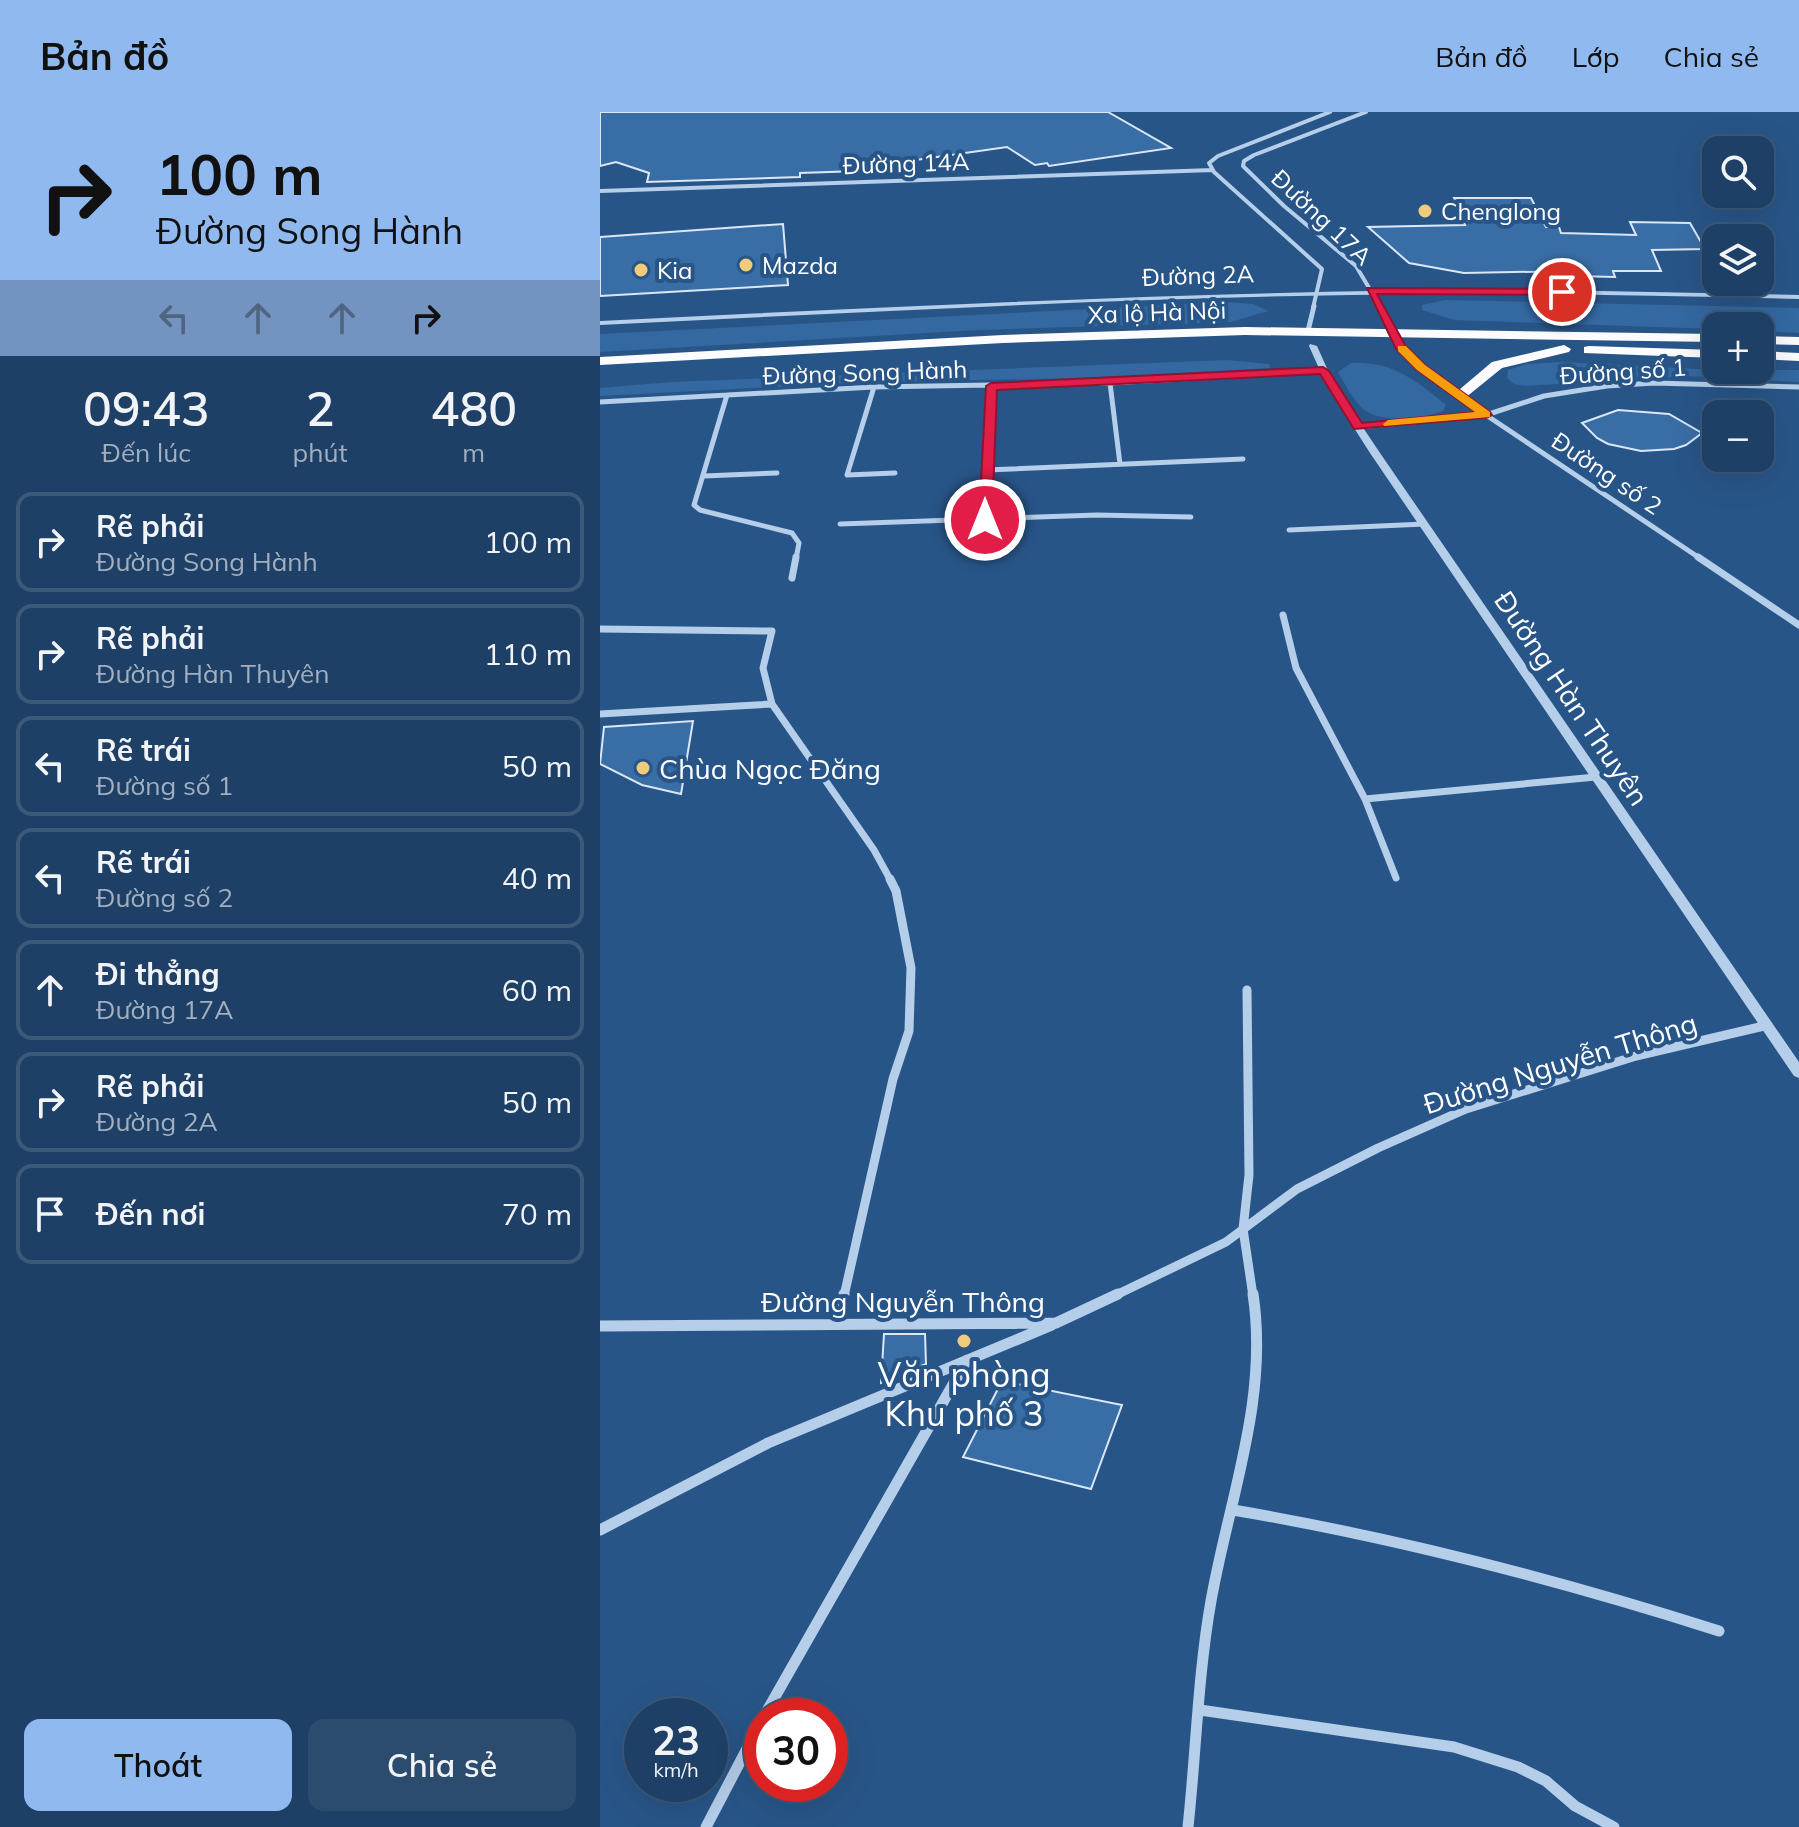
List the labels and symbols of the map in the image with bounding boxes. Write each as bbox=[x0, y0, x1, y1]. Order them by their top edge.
street label: Đường 14A bbox=[842, 146, 970, 180]
street label: Đường 17A bbox=[1265, 163, 1379, 271]
place label: Chenglong bbox=[1441, 196, 1561, 226]
marker: Chenglong bbox=[1416, 202, 1434, 220]
place label: Mazda bbox=[762, 250, 838, 280]
place label: Kia bbox=[657, 255, 692, 285]
marker: Mazda bbox=[737, 256, 755, 274]
street label: Đường 2A bbox=[1141, 258, 1255, 292]
pin bbox=[1528, 258, 1596, 326]
marker: Kia bbox=[632, 261, 650, 279]
street label: Xa lộ Hà Nội bbox=[1087, 295, 1227, 329]
street label: Đường số 1 bbox=[1559, 352, 1687, 390]
street label: Đường Song Hành bbox=[762, 353, 968, 391]
street label: Đường số 2 bbox=[1546, 425, 1668, 521]
position arrow bbox=[943, 478, 1027, 562]
street label: Đường Hàn Thuyên bbox=[1487, 584, 1657, 812]
place label: Chùa Ngọc Đăng bbox=[659, 751, 881, 786]
marker: Chùa Ngọc Đăng bbox=[634, 759, 652, 777]
street label: Đường Nguyễn Thông bbox=[1419, 1005, 1701, 1121]
street label: Đường Nguyễn Thông bbox=[761, 1284, 1045, 1319]
marker: Văn phòng Khu phố 3 bbox=[955, 1332, 973, 1350]
place label: Văn phòng Khu phố 3 bbox=[877, 1353, 1051, 1435]
speed limit sign: 30 bbox=[744, 1698, 848, 1802]

